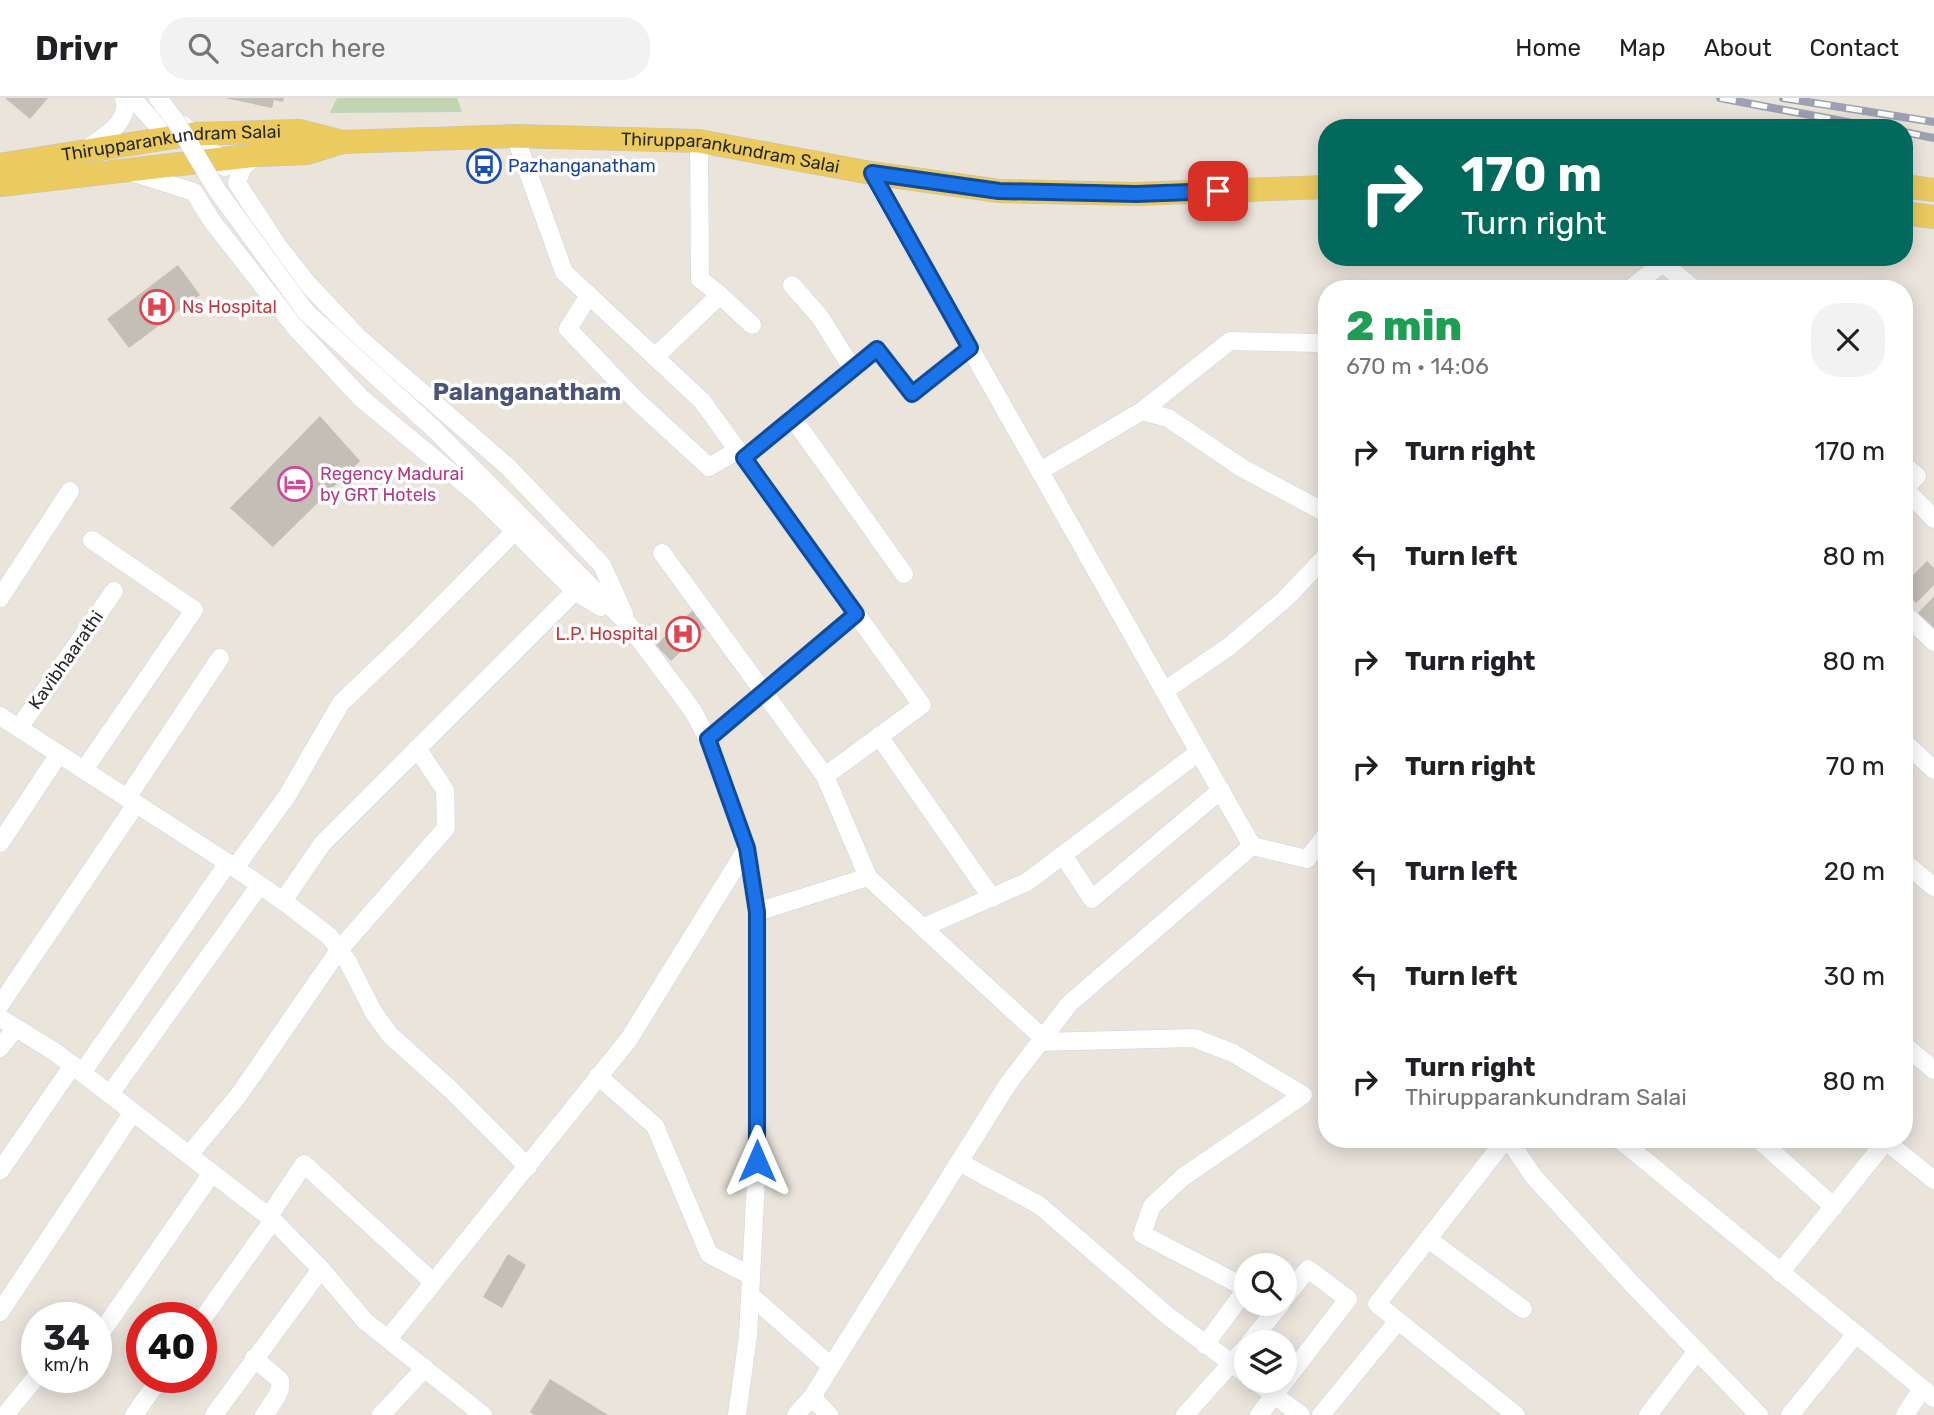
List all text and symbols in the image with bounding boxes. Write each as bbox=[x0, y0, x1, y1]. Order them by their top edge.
search box bbox=[160, 17, 650, 80]
text: Drivr bbox=[35, 29, 118, 68]
icon: search bbox=[184, 29, 222, 67]
text: Search here bbox=[240, 33, 386, 64]
text: Home bbox=[1515, 34, 1581, 62]
text: Map bbox=[1619, 34, 1666, 62]
text: About bbox=[1704, 34, 1772, 62]
text: Contact bbox=[1810, 34, 1899, 62]
street label: Thirupparankundram Salai bbox=[60, 121, 281, 166]
street label: Thirupparankundram Salai bbox=[621, 128, 841, 178]
text: 170 m bbox=[1461, 145, 1602, 203]
bus stop icon: Pazhanganatham bbox=[465, 147, 503, 185]
icon: right bbox=[1346, 147, 1437, 238]
place label: Pazhanganatham bbox=[508, 155, 656, 177]
pin bbox=[1188, 161, 1248, 221]
icon: arrive bbox=[1199, 172, 1237, 210]
text: Turn right bbox=[1461, 204, 1606, 242]
hospital icon: Ns Hospital bbox=[138, 288, 176, 326]
place label: Ns Hospital bbox=[182, 296, 277, 318]
text: 2 min bbox=[1346, 301, 1462, 351]
button: close bbox=[1811, 303, 1885, 377]
text: 670 m · 14:06 bbox=[1346, 352, 1489, 380]
district label: Palanganatham bbox=[433, 378, 621, 406]
icon: right bbox=[1346, 433, 1384, 471]
text: Turn right bbox=[1405, 436, 1535, 467]
text: 170 m bbox=[1815, 436, 1885, 467]
place label: Regency Madurai by GRT Hotels bbox=[320, 463, 464, 506]
hotel icon: Regency Madurai by GRT Hotels bbox=[276, 465, 314, 503]
icon: left bbox=[1346, 538, 1384, 576]
text: Turn left bbox=[1405, 541, 1517, 572]
text: 80 m bbox=[1822, 541, 1885, 572]
street label: Kavibhaarathi bbox=[24, 606, 108, 714]
hospital icon: L.P. Hospital bbox=[664, 615, 702, 653]
place label: L.P. Hospital bbox=[555, 623, 658, 645]
icon: right bbox=[1346, 643, 1384, 681]
text: Turn right bbox=[1405, 646, 1535, 677]
text: 80 m bbox=[1822, 646, 1885, 677]
icon: right bbox=[1346, 748, 1384, 786]
text: Turn right bbox=[1405, 751, 1535, 782]
text: 70 m bbox=[1826, 751, 1885, 782]
icon: left bbox=[1346, 853, 1384, 891]
text: Turn left bbox=[1405, 856, 1517, 887]
text: 20 m bbox=[1824, 856, 1885, 887]
icon: left bbox=[1346, 958, 1384, 996]
text: Turn left bbox=[1405, 961, 1517, 992]
text: 30 m bbox=[1823, 961, 1885, 992]
text: Turn right bbox=[1405, 1052, 1535, 1083]
icon: right bbox=[1346, 1063, 1384, 1101]
text: 80 m bbox=[1822, 1066, 1885, 1097]
text: Thirupparankundram Salai bbox=[1405, 1083, 1687, 1111]
position arrow bbox=[720, 1124, 794, 1198]
map controls bbox=[1234, 1253, 1297, 1393]
button: search bbox=[1234, 1253, 1297, 1316]
speed limit sign: 40 bbox=[126, 1302, 217, 1393]
text: 34 bbox=[43, 1317, 90, 1359]
button: layers bbox=[1234, 1330, 1297, 1393]
text: km/h bbox=[44, 1354, 89, 1376]

